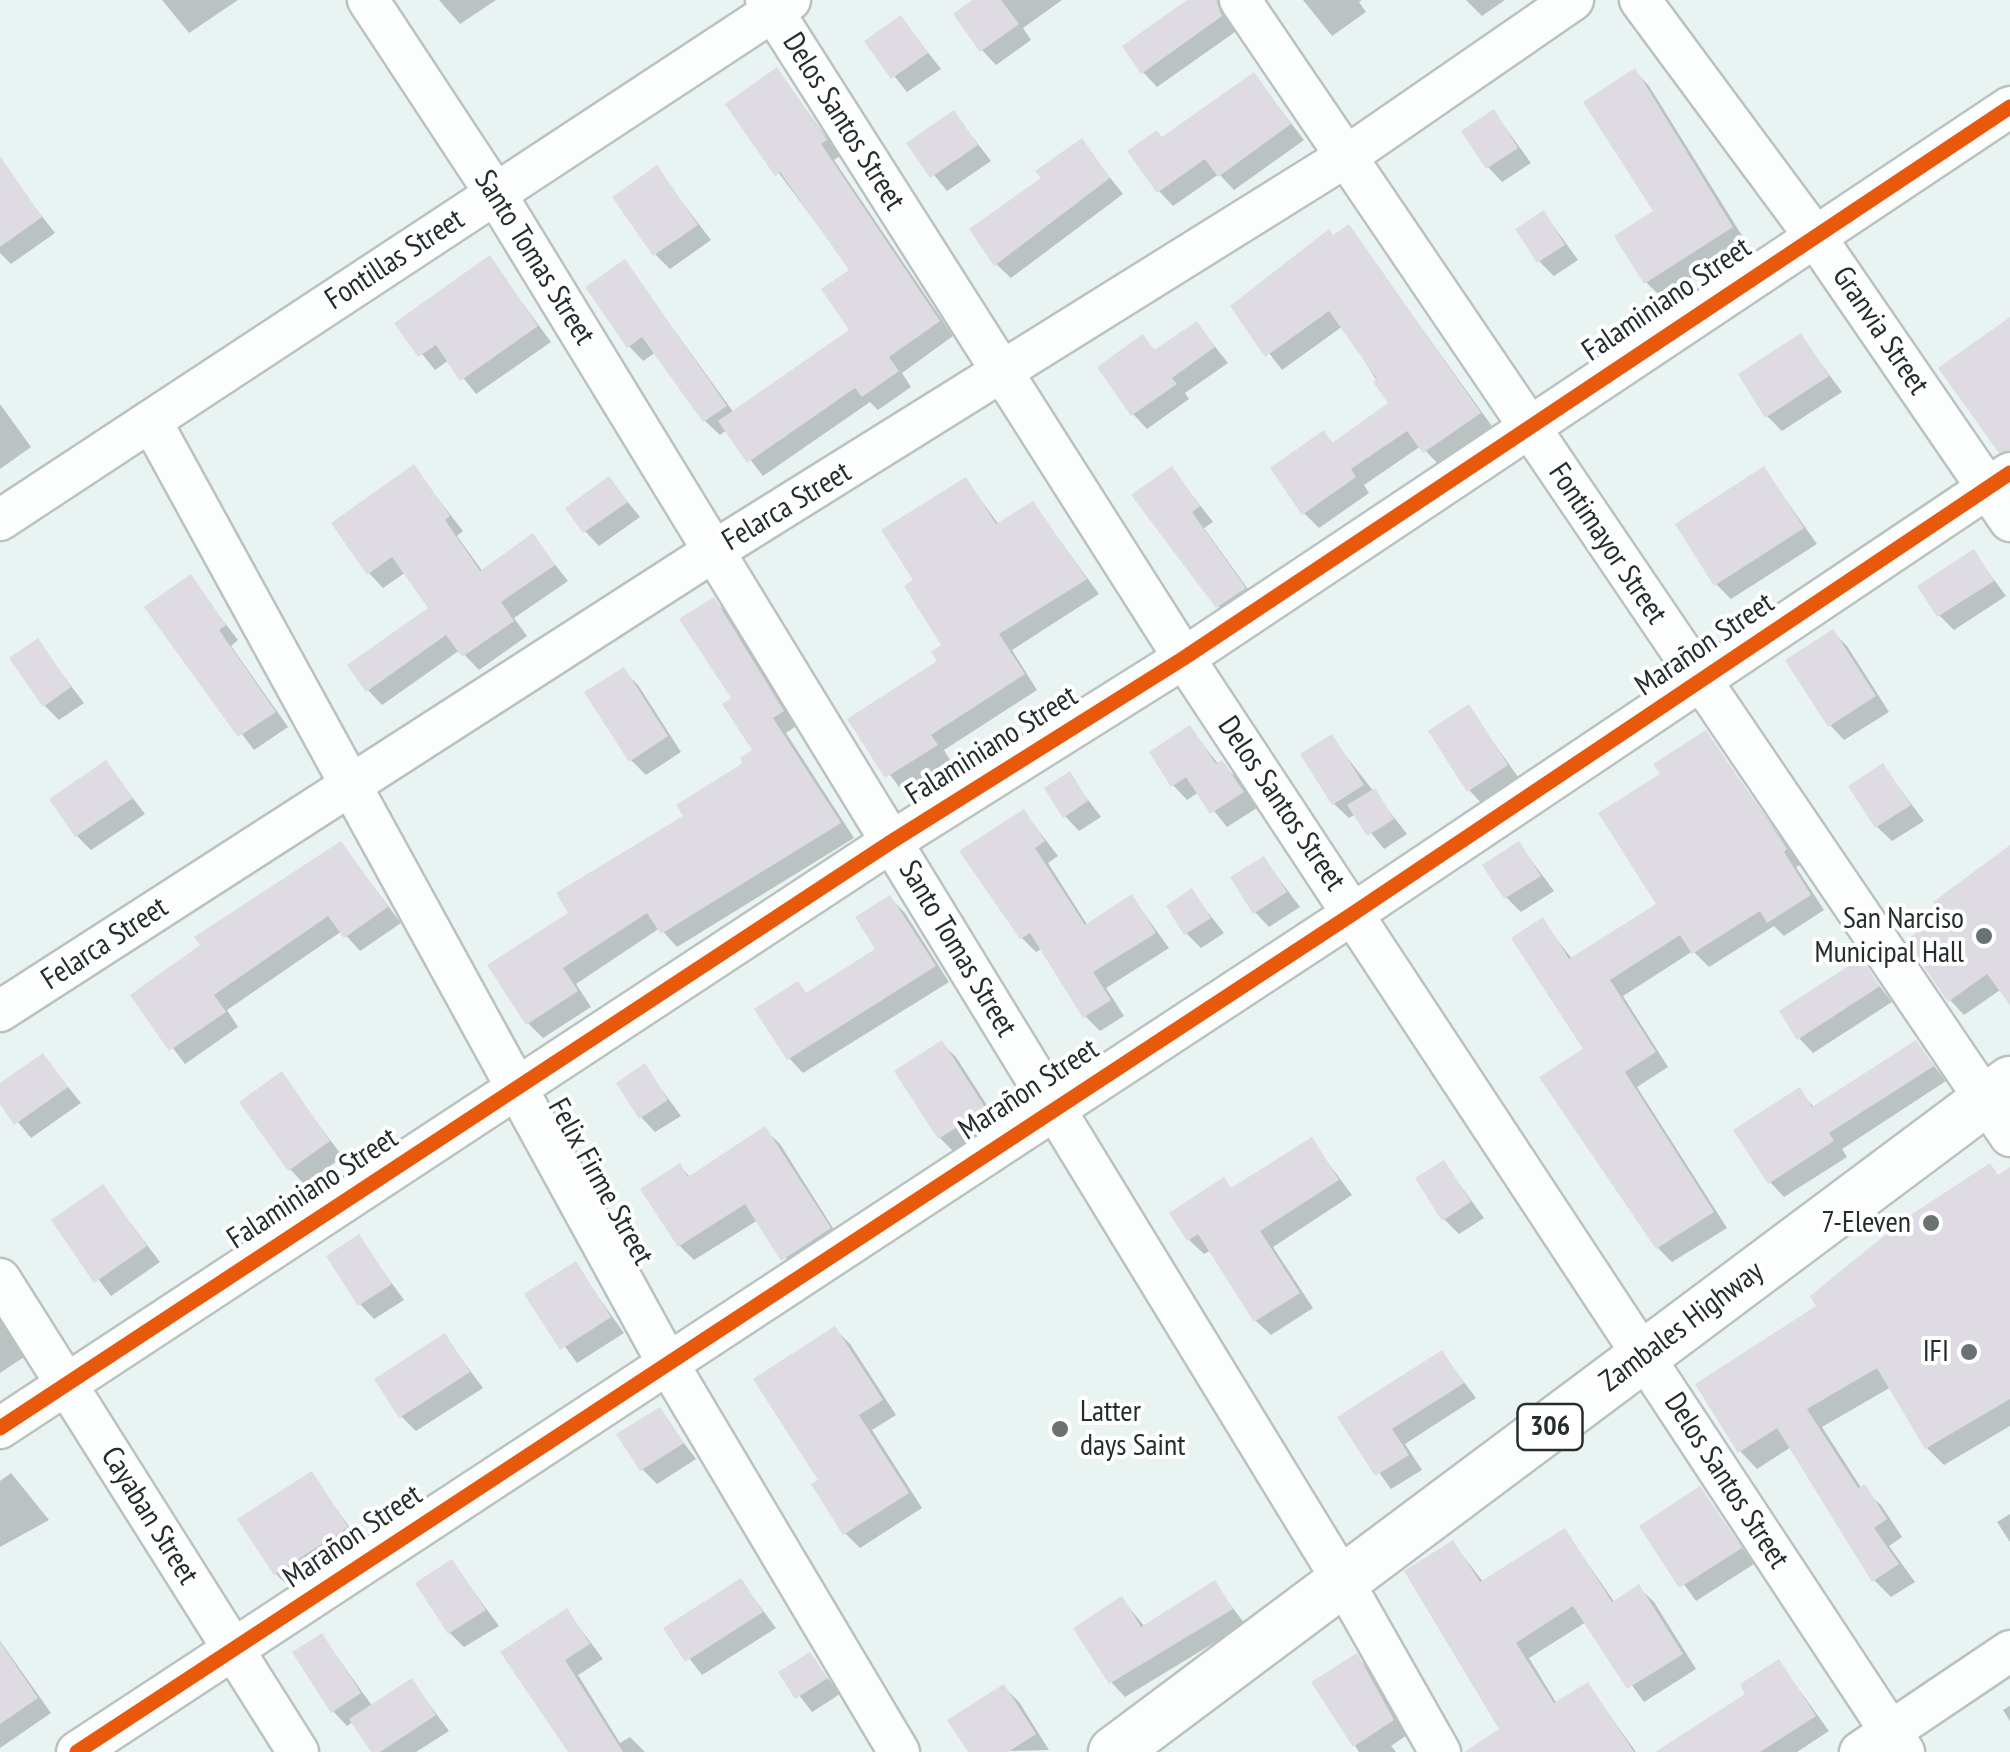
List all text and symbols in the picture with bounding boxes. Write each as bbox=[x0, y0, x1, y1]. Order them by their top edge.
street label: Delos Santos Street bbox=[774, 27, 912, 217]
street label: Santo Tomas Street bbox=[466, 164, 602, 352]
street label: Fontillas Street bbox=[319, 202, 471, 318]
street label: Falaminiano Street bbox=[1576, 230, 1758, 370]
street label: Granvia Street bbox=[1824, 260, 1936, 402]
street label: Felarca Street bbox=[716, 455, 858, 559]
street label: Fontimayor Street bbox=[1540, 457, 1674, 631]
street label: Marañon Street bbox=[1629, 586, 1781, 704]
street label: Falaminiano Street bbox=[899, 679, 1085, 813]
street label: Delos Santos Street bbox=[1210, 710, 1352, 898]
street label: Santo Tomas Street bbox=[890, 855, 1024, 1043]
street label: Felarca Street bbox=[35, 890, 175, 998]
place label: San Narciso Municipal Hall bbox=[1815, 901, 1964, 972]
marker: San Narciso Municipal Hall bbox=[1973, 925, 1995, 947]
street label: Marañon Street bbox=[952, 1032, 1106, 1148]
street label: Felix Firme Street bbox=[540, 1093, 660, 1271]
street label: Falaminiano Street bbox=[221, 1121, 405, 1257]
place label: 7-Eleven bbox=[1821, 1205, 1911, 1241]
marker: 7-Eleven bbox=[1920, 1212, 1942, 1234]
street label: Zambales Highway bbox=[1593, 1254, 1771, 1400]
place label: IFI bbox=[1923, 1334, 1949, 1370]
marker: IFI bbox=[1958, 1341, 1980, 1363]
street label: Delos Santos Street bbox=[1656, 1386, 1796, 1576]
place label: Latter days Saint bbox=[1080, 1394, 1186, 1464]
road number: 306 bbox=[1518, 1404, 1582, 1450]
marker: Latter days Saint bbox=[1049, 1418, 1071, 1440]
street label: Cayaban Street bbox=[93, 1441, 205, 1591]
street label: Marañon Street bbox=[277, 1478, 429, 1596]

